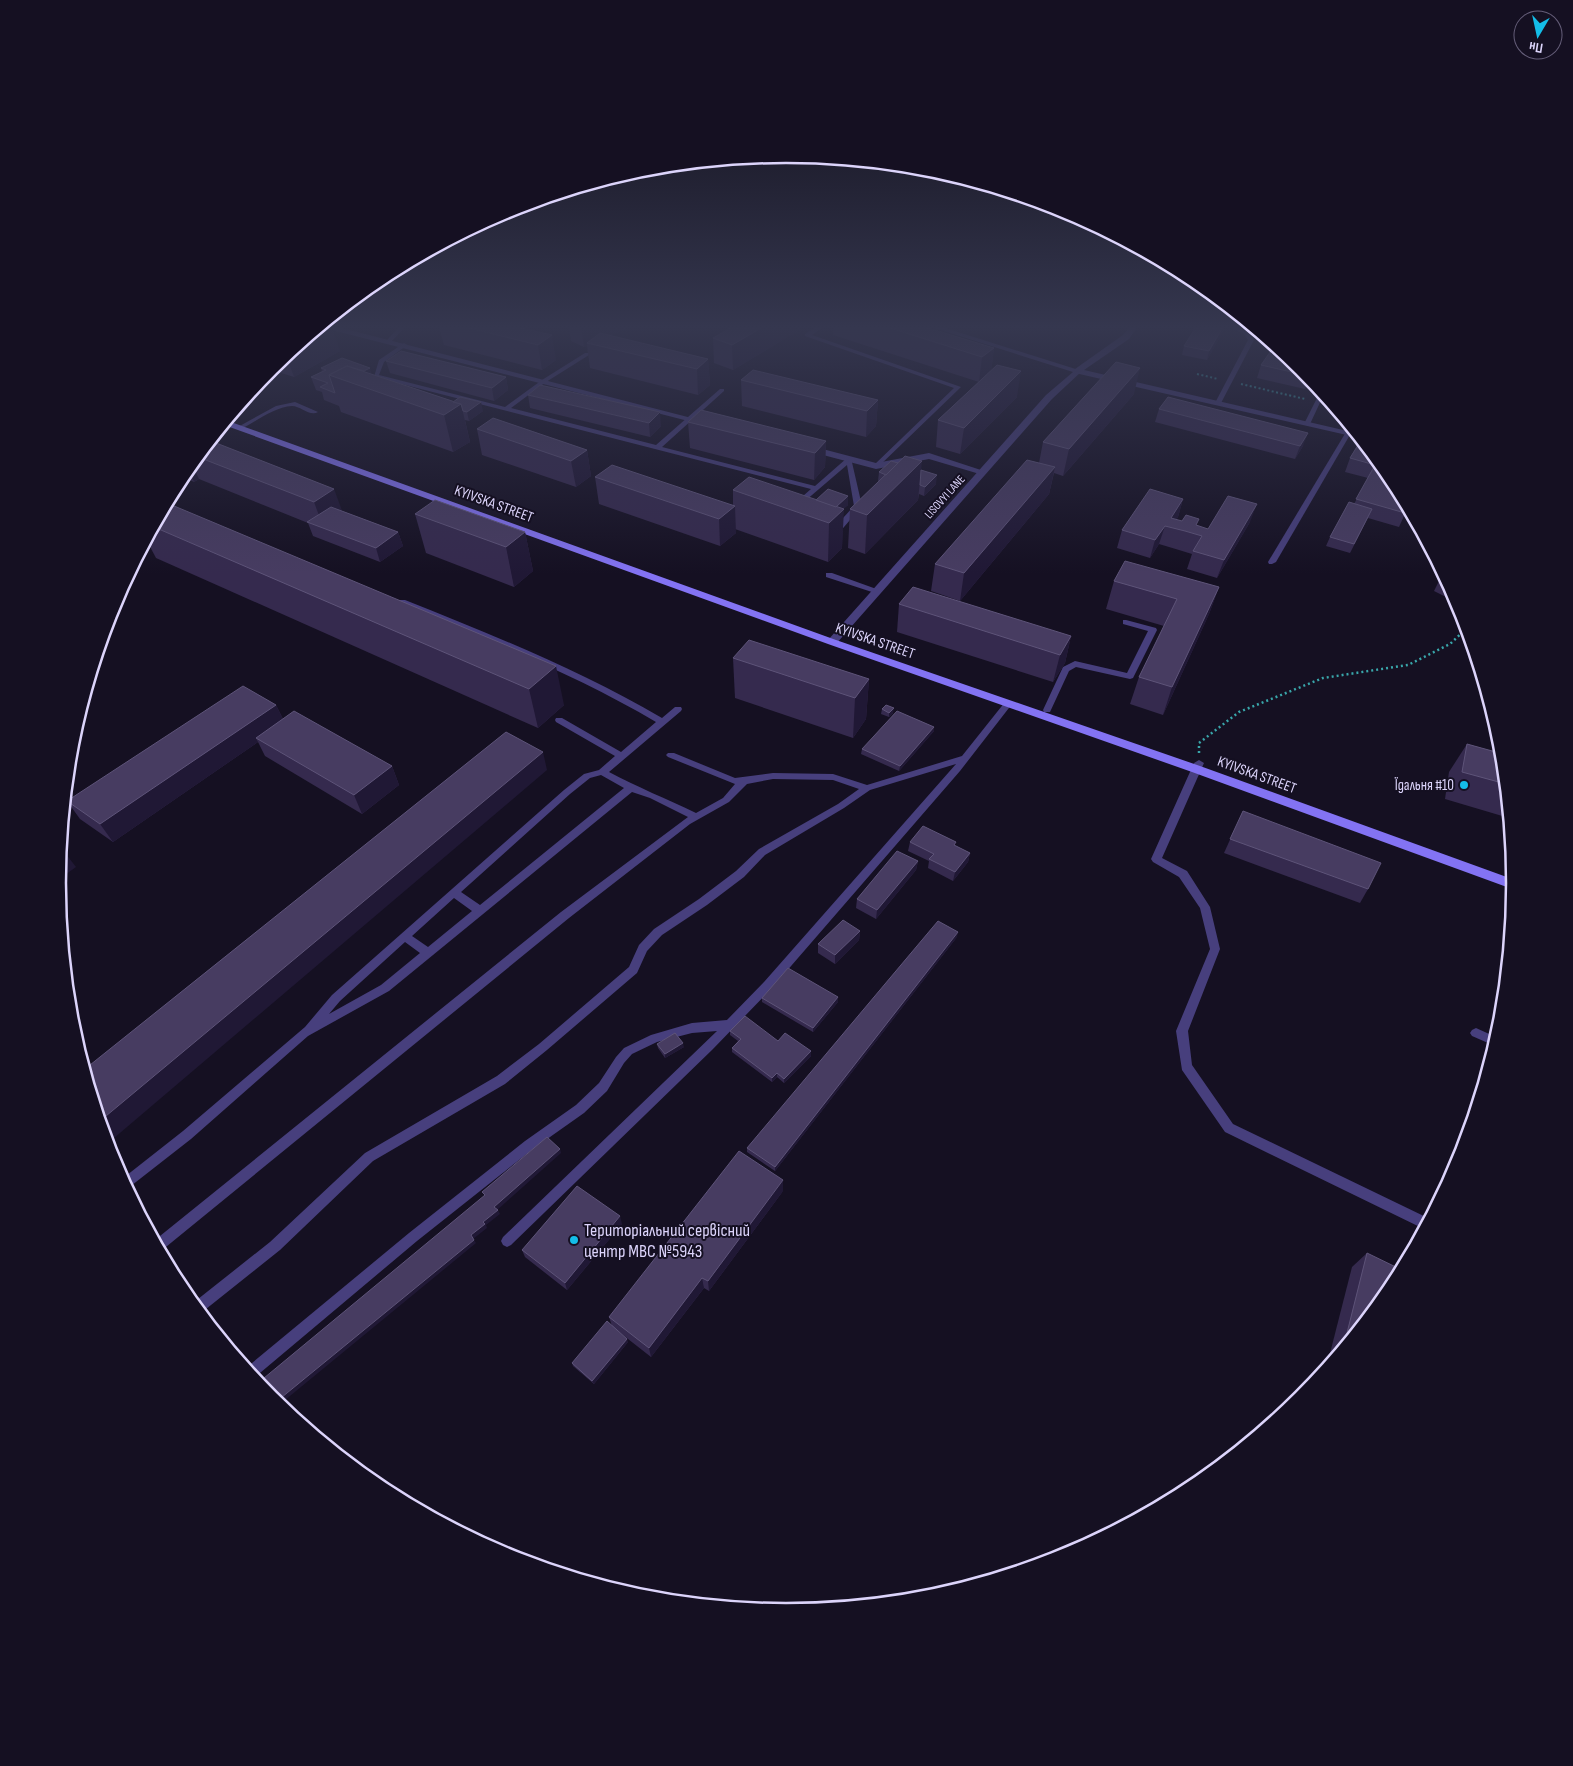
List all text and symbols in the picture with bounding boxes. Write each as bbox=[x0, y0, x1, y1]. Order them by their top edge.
north arrow bbox=[1513, 10, 1563, 60]
text: Пн bbox=[1528, 38, 1544, 57]
street label: LISOVYI LANE bbox=[922, 472, 968, 522]
street label: KYIVSKA STREET bbox=[452, 481, 536, 527]
street label: KYIVSKA STREET bbox=[833, 619, 917, 663]
street label: KYIVSKA STREET bbox=[1215, 752, 1299, 798]
place label: Їдальня #10 bbox=[1394, 776, 1454, 795]
marker: Їдальня #10 bbox=[1458, 779, 1470, 791]
place label: Територіальний сервісний центр МВС №5943 bbox=[584, 1220, 750, 1262]
marker: Територіальний сервісний центр МВС №5943 bbox=[568, 1234, 580, 1246]

